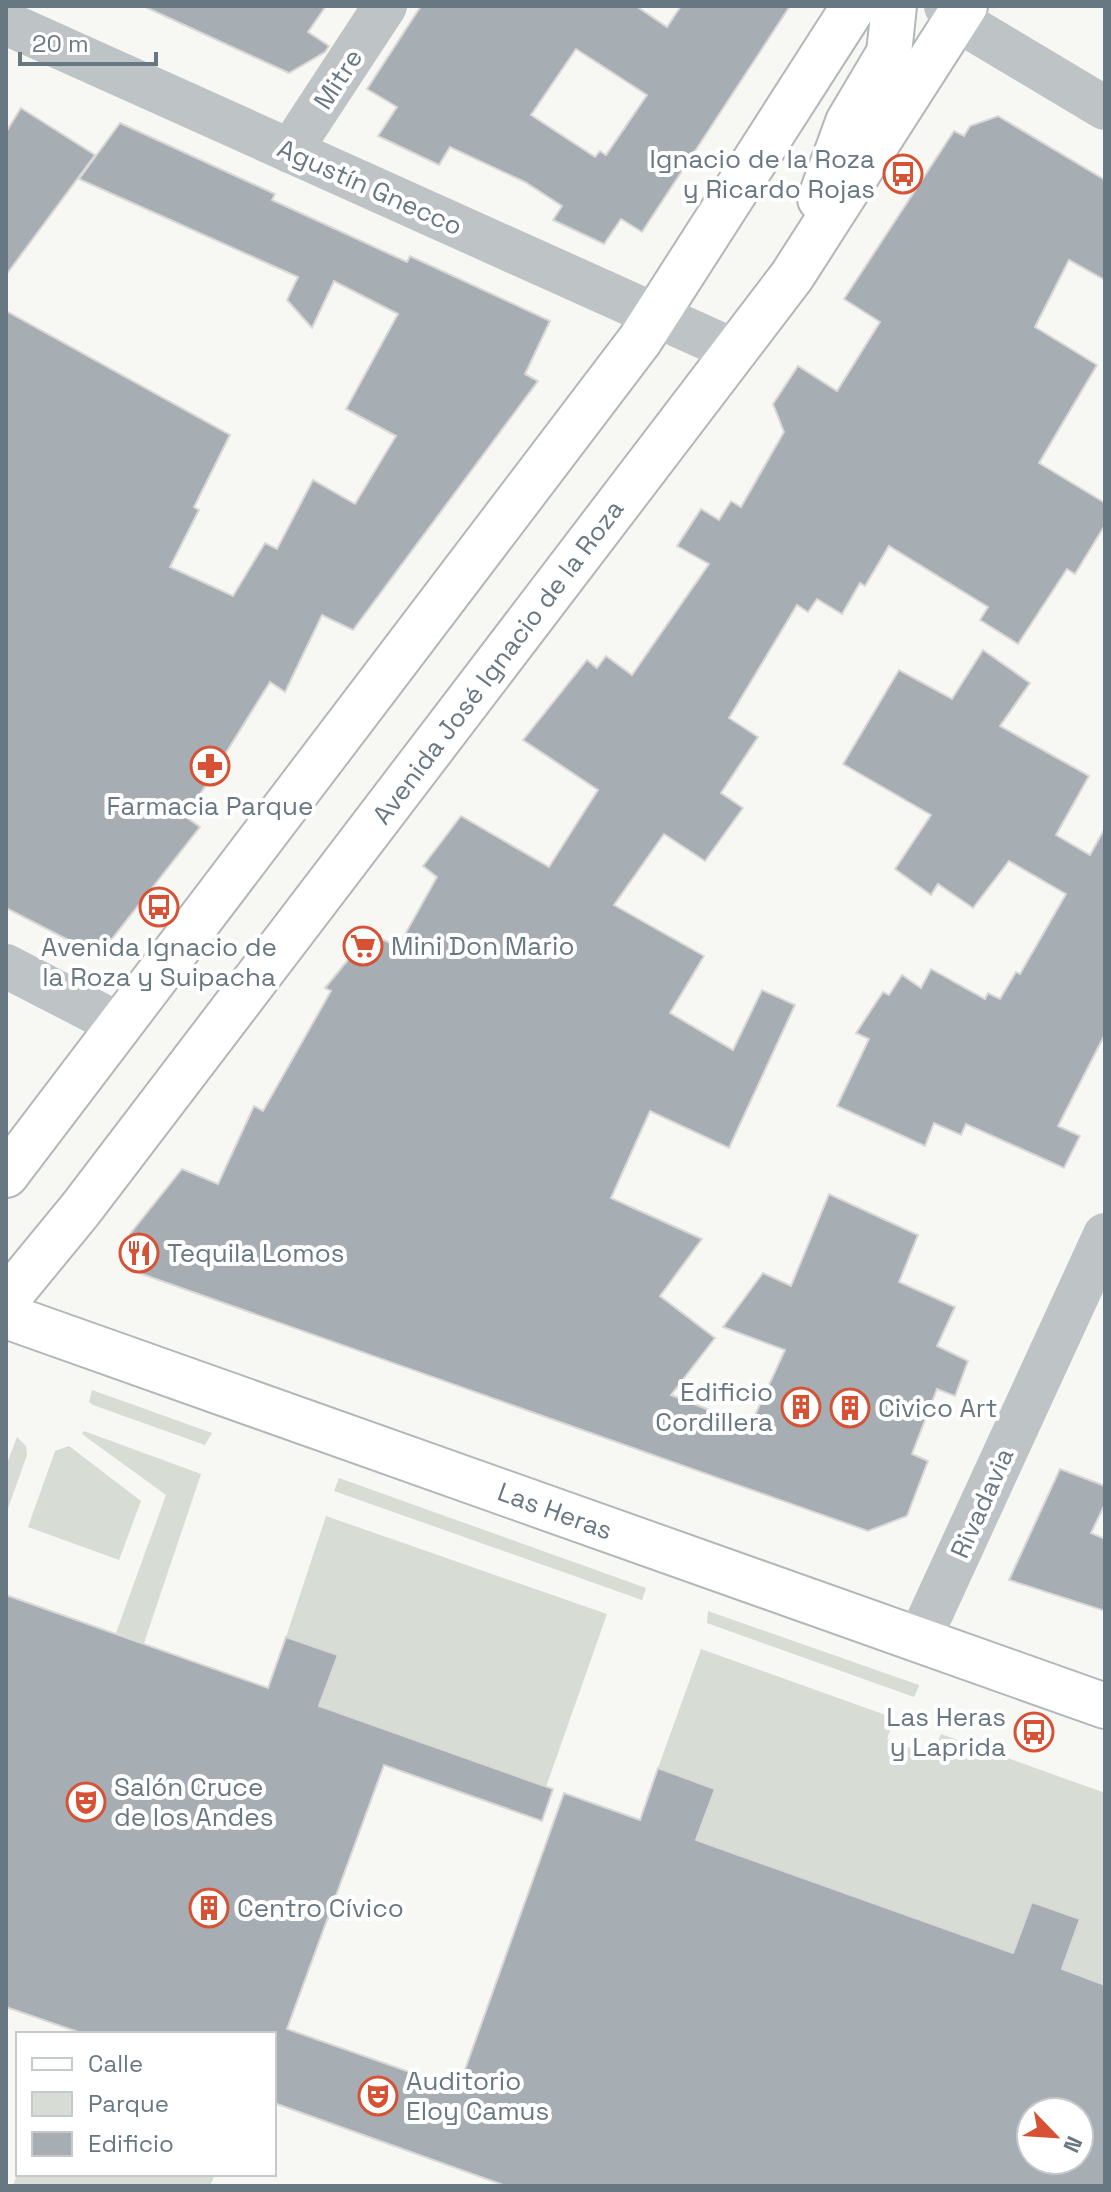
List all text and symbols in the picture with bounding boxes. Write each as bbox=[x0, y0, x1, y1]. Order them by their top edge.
scale bar bbox=[20, 16, 156, 66]
text: 20 m bbox=[32, 28, 89, 59]
street label: Mitre bbox=[306, 42, 370, 116]
street label: Agustín Gnecco bbox=[272, 131, 468, 243]
place label: Ignacio de la Roza y Ricardo Rojas bbox=[650, 142, 875, 206]
bus stop icon: Ignacio de la Roza y Ricardo Rojas bbox=[882, 153, 924, 195]
street label: Avenida José Ignacio de la Roza bbox=[365, 493, 631, 831]
pharmacy icon: Farmacia Parque bbox=[189, 745, 231, 787]
place label: Farmacia Parque bbox=[107, 789, 313, 823]
bus stop icon: Avenida Ignacio de la Roza y Suipacha bbox=[138, 886, 180, 928]
supermarket icon: Mini Don Mario bbox=[342, 925, 384, 967]
place label: Mini Don Mario bbox=[391, 929, 574, 963]
place label: Avenida Ignacio de la Roza y Suipacha bbox=[41, 930, 277, 994]
restaurant icon: Tequila Lomos bbox=[118, 1232, 160, 1274]
place label: Tequila Lomos bbox=[167, 1236, 344, 1270]
place label: Edificio Cordillera bbox=[655, 1375, 773, 1439]
building icon: Edificio Cordillera bbox=[780, 1386, 822, 1428]
building icon: Civico Art bbox=[829, 1387, 871, 1429]
place label: Civico Art bbox=[878, 1391, 998, 1425]
street label: Rivadavia bbox=[943, 1442, 1021, 1564]
street label: Las Heras bbox=[493, 1475, 617, 1547]
place label: Las Heras y Laprida bbox=[886, 1700, 1006, 1764]
bus stop icon: Las Heras y Laprida bbox=[1013, 1711, 1055, 1753]
place label: Salón Cruce de los Andes bbox=[114, 1770, 273, 1834]
theatre icon: Salón Cruce de los Andes bbox=[65, 1781, 107, 1823]
building icon: Centro Cívico bbox=[188, 1887, 230, 1929]
place label: Centro Cívico bbox=[237, 1891, 404, 1925]
legend bbox=[16, 2032, 276, 2176]
text: Calle bbox=[88, 2048, 143, 2079]
place label: Auditorio Eloy Camus bbox=[406, 2064, 549, 2128]
theatre icon: Auditorio Eloy Camus bbox=[357, 2075, 399, 2117]
text: Parque bbox=[88, 2088, 169, 2119]
north arrow bbox=[1015, 2096, 1095, 2176]
text: Edificio bbox=[88, 2128, 174, 2159]
text: N bbox=[1057, 2132, 1089, 2157]

